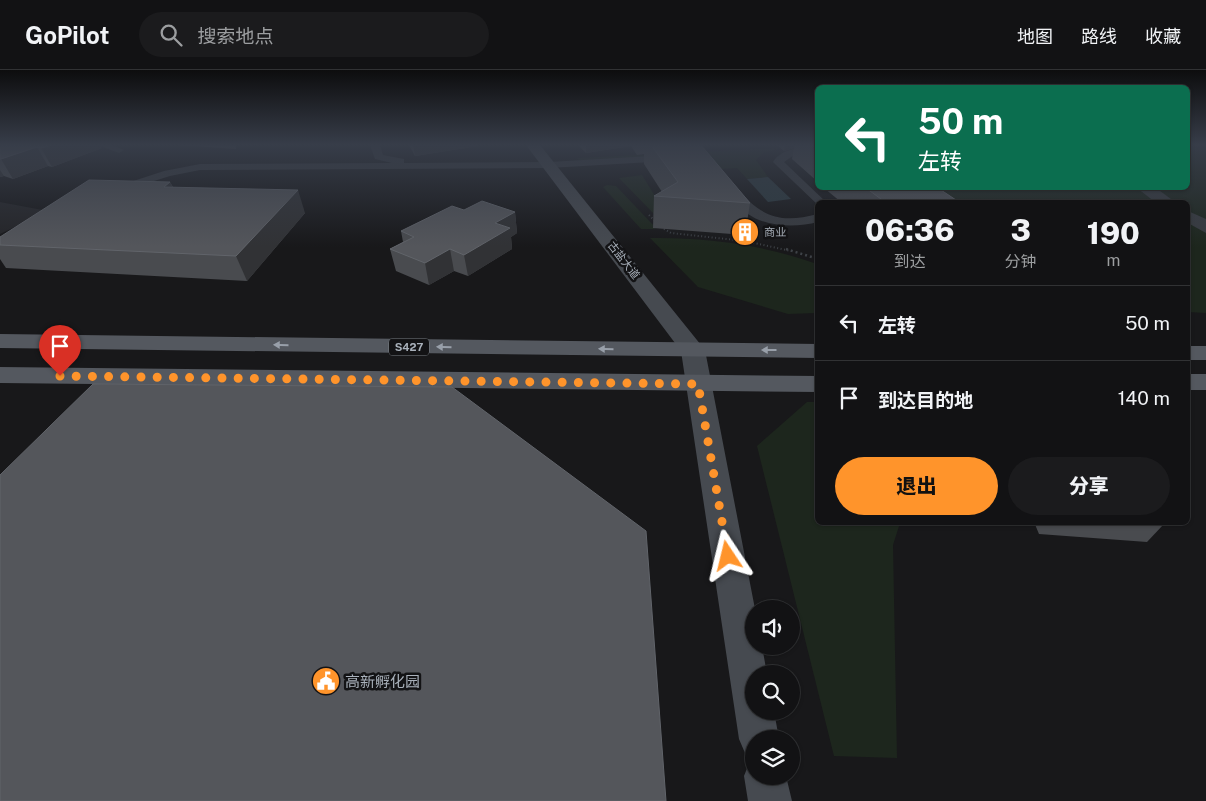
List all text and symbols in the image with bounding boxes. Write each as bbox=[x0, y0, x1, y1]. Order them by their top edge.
search box bbox=[139, 12, 489, 57]
text: GoPilot bbox=[25, 21, 109, 49]
icon: search bbox=[157, 21, 185, 49]
text: 搜索地点 bbox=[197, 25, 273, 47]
text: 地图 bbox=[1017, 26, 1053, 47]
text: 路线 bbox=[1081, 26, 1117, 47]
text: 收藏 bbox=[1145, 26, 1181, 47]
text: 50 m bbox=[918, 101, 1003, 142]
icon: left bbox=[835, 105, 900, 170]
text: 左转 bbox=[918, 148, 962, 174]
text: 06:36 bbox=[865, 212, 955, 248]
text: 3 bbox=[1010, 212, 1031, 248]
text: 190 bbox=[1087, 215, 1140, 251]
building icon: 商业 bbox=[730, 217, 760, 247]
place label: 商业 bbox=[764, 226, 786, 238]
street label: 古盐大道 bbox=[606, 239, 642, 281]
text: m bbox=[1106, 251, 1120, 270]
text: 到达 bbox=[894, 252, 926, 271]
text: 分钟 bbox=[1005, 252, 1037, 271]
icon: left bbox=[835, 309, 863, 337]
text: 50 m bbox=[1125, 312, 1170, 334]
text: 左转 bbox=[878, 314, 916, 336]
pin bbox=[39, 325, 81, 376]
icon: arrive bbox=[46, 332, 74, 360]
road number: S427 bbox=[389, 338, 429, 356]
one-way arrow bbox=[273, 341, 289, 349]
one-way arrow bbox=[436, 343, 452, 351]
one-way arrow bbox=[598, 345, 614, 353]
one-way arrow bbox=[761, 346, 777, 354]
icon: arrive bbox=[835, 384, 863, 412]
text: 140 m bbox=[1118, 387, 1170, 409]
text: 到达目的地 bbox=[878, 389, 973, 411]
button: 退出 bbox=[835, 457, 998, 515]
button: 分享 bbox=[1008, 457, 1170, 515]
position arrow bbox=[701, 529, 753, 581]
map controls bbox=[745, 600, 800, 785]
button: sound bbox=[745, 600, 800, 655]
button: search bbox=[745, 665, 800, 720]
public building icon: 高新孵化园 bbox=[311, 666, 341, 696]
place label: 高新孵化园 bbox=[345, 673, 420, 690]
button: layers bbox=[745, 730, 800, 785]

